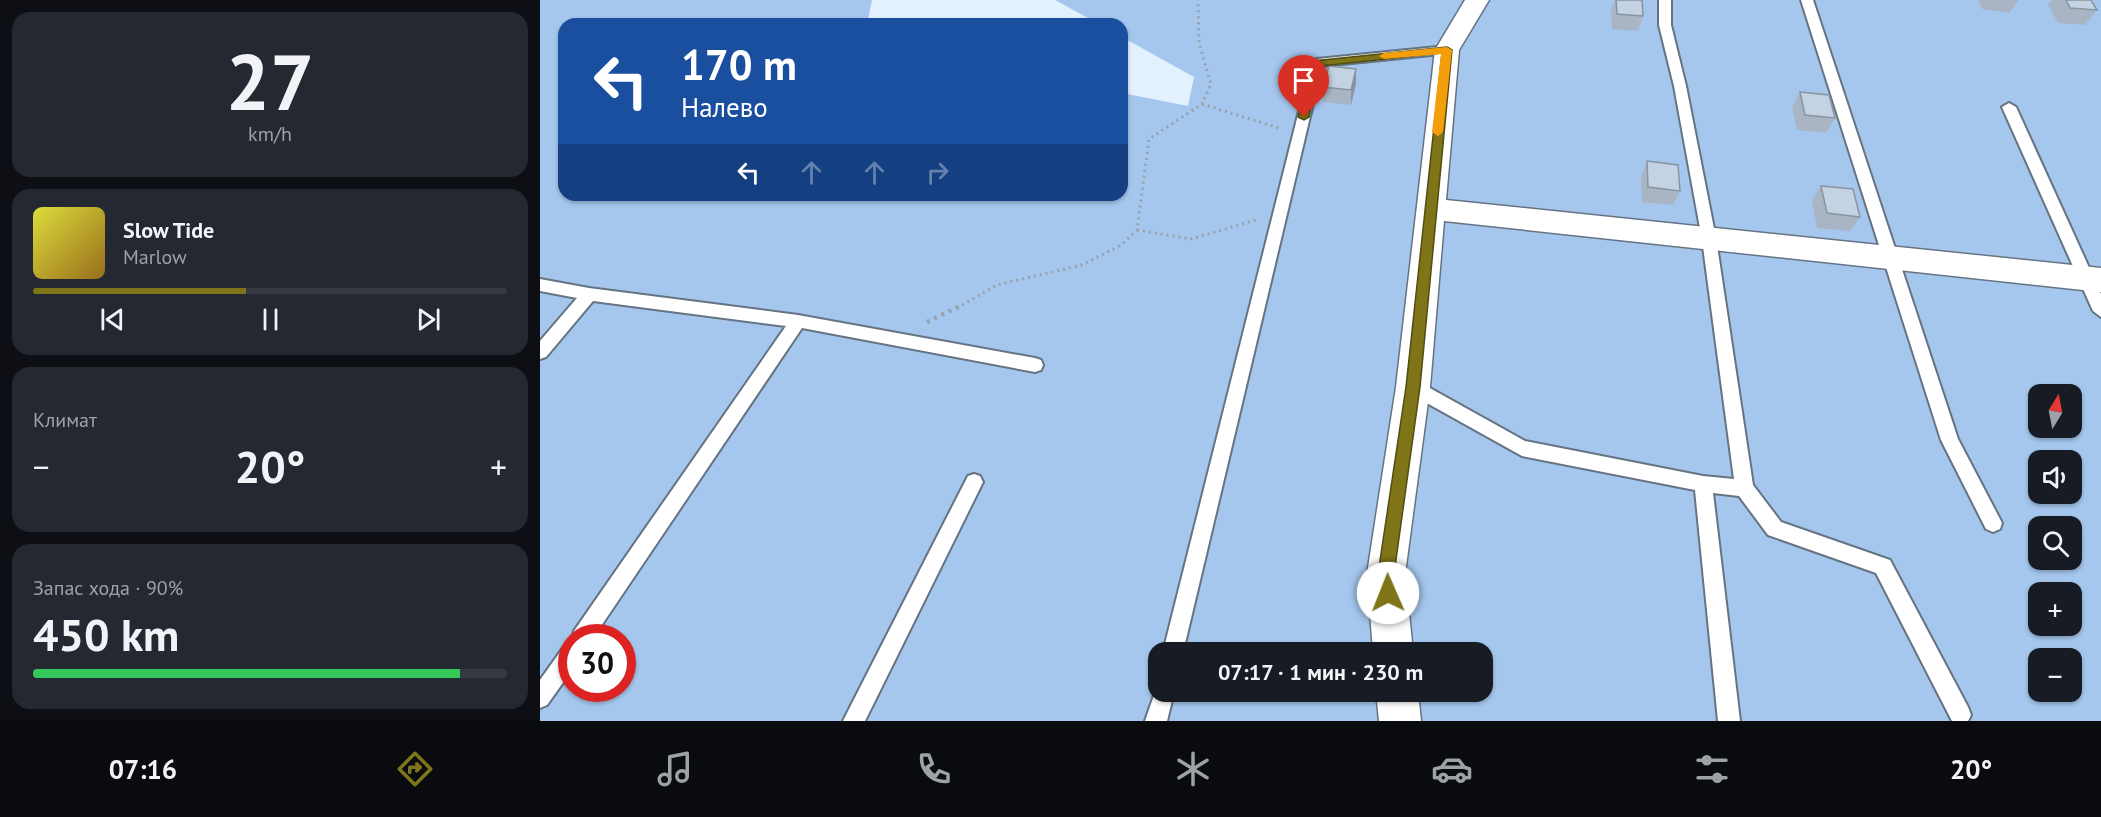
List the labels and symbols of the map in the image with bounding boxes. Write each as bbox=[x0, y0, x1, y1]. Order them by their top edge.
pin bbox=[1278, 55, 1329, 117]
north arrow bbox=[2028, 384, 2082, 438]
position arrow bbox=[1356, 561, 1420, 625]
speed limit sign: 30 bbox=[558, 624, 636, 702]

